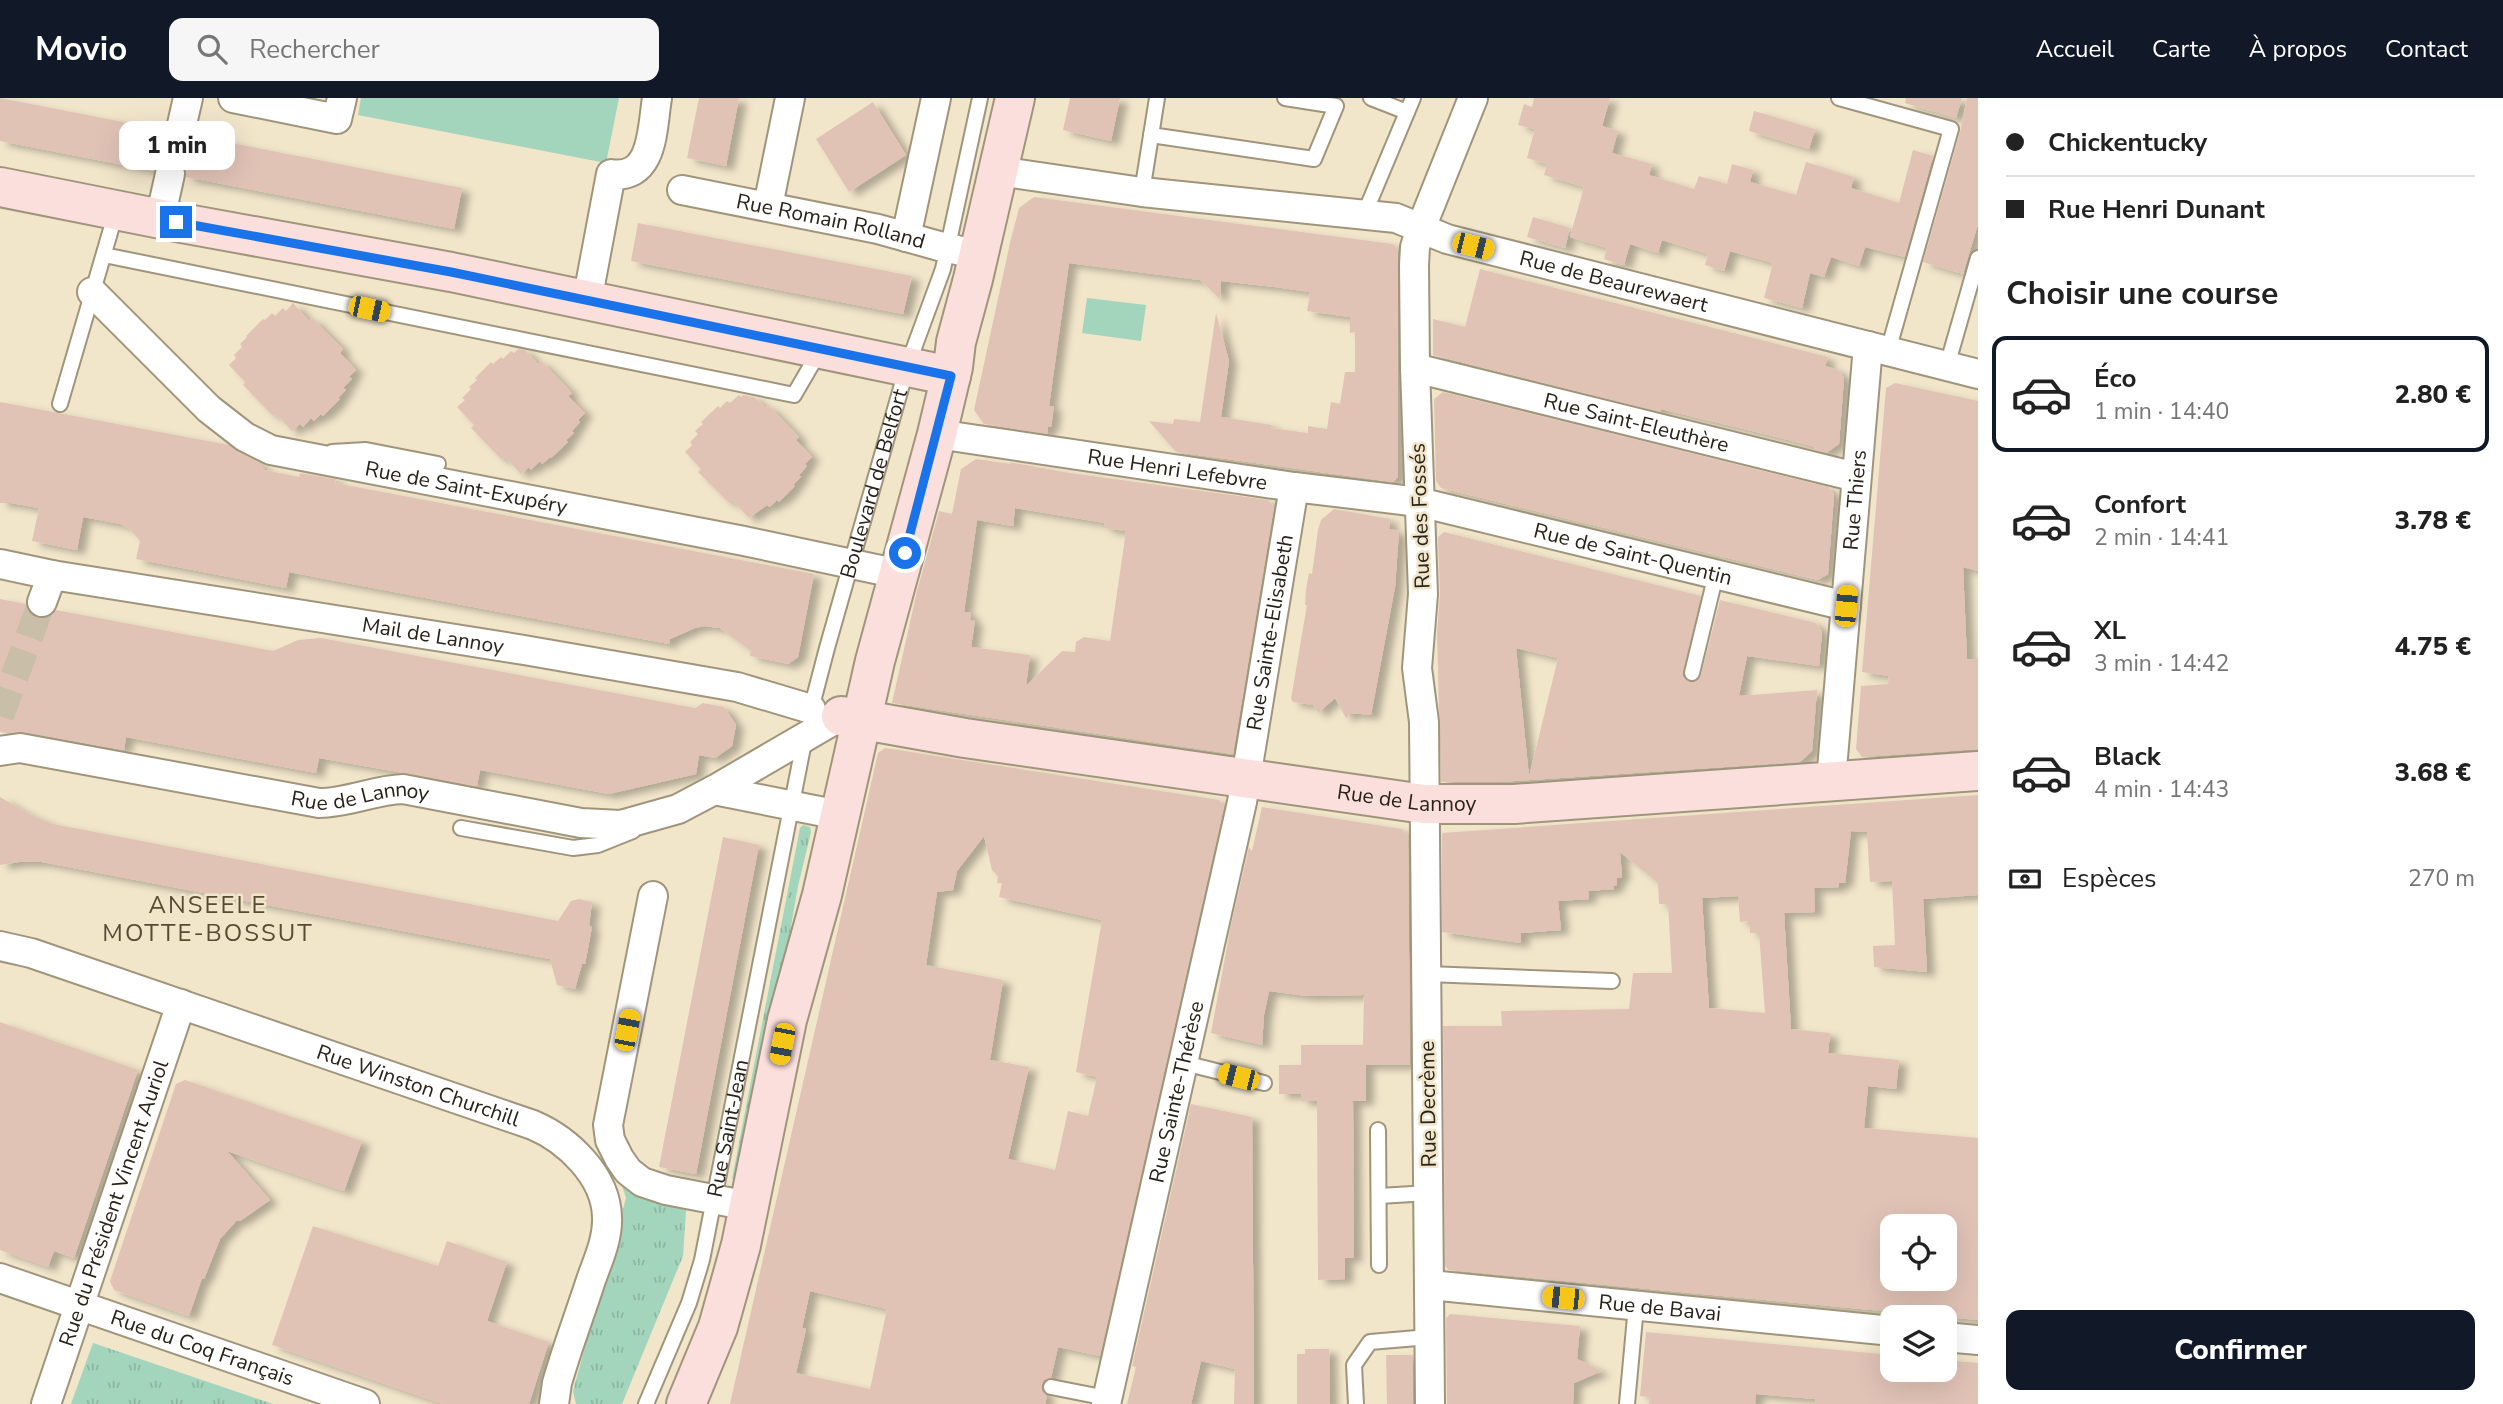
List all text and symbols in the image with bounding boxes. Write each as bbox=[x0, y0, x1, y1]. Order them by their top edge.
search box bbox=[169, 18, 659, 81]
text: Movio bbox=[35, 27, 127, 72]
icon: search bbox=[193, 30, 231, 68]
text: Rechercher bbox=[249, 32, 380, 67]
text: Accueil bbox=[2036, 33, 2114, 65]
text: Carte bbox=[2152, 33, 2211, 65]
text: À propos bbox=[2249, 33, 2347, 65]
text: Contact bbox=[2385, 33, 2468, 65]
callout: 1 min bbox=[118, 121, 234, 170]
text: Chickentucky bbox=[2048, 125, 2207, 160]
text: 1 min bbox=[147, 130, 207, 161]
street label: Rue Romain Rolland bbox=[734, 187, 928, 255]
text: Rue Henri Dunant bbox=[2048, 192, 2265, 227]
route end bbox=[160, 206, 192, 238]
car bbox=[1451, 231, 1496, 261]
street label: Rue de Beaurewaert bbox=[1517, 244, 1711, 319]
text: Choisir une course bbox=[2006, 272, 2278, 315]
car bbox=[347, 294, 392, 324]
text: Éco bbox=[2094, 361, 2136, 396]
icon: car bbox=[2010, 363, 2073, 426]
text: 2.80 € bbox=[2395, 377, 2471, 412]
street label: Boulevard de Belfort bbox=[834, 385, 914, 582]
street label: Rue Saint-Eleuthère bbox=[1541, 386, 1732, 459]
text: 1 min · 14:40 bbox=[2094, 396, 2229, 427]
street label: Rue Henri Lefebvre bbox=[1086, 443, 1269, 497]
street label: Rue des Fossés bbox=[1403, 443, 1437, 589]
street label: Rue Thiers bbox=[1837, 449, 1873, 551]
street label: Rue de Saint-Exupéry bbox=[363, 454, 570, 521]
text: Confort bbox=[2094, 487, 2186, 522]
icon: car bbox=[2010, 489, 2073, 552]
text: 3.78 € bbox=[2395, 503, 2471, 538]
street label: Rue de Saint-Quentin bbox=[1531, 516, 1735, 592]
text: 2 min · 14:41 bbox=[2094, 522, 2229, 553]
street label: Rue Sainte-Elisabeth bbox=[1240, 532, 1300, 733]
route start bbox=[889, 537, 921, 569]
car bbox=[1834, 584, 1859, 628]
street label: Mail de Lannoy bbox=[360, 610, 506, 661]
text: XL bbox=[2094, 613, 2126, 648]
icon: car bbox=[2010, 615, 2073, 678]
text: 4.75 € bbox=[2395, 629, 2471, 664]
text: 3 min · 14:42 bbox=[2094, 648, 2229, 679]
text: Black bbox=[2094, 739, 2161, 774]
icon: car bbox=[2010, 741, 2073, 804]
text: 3.68 € bbox=[2395, 755, 2471, 790]
text: 4 min · 14:43 bbox=[2094, 774, 2229, 805]
street label: Rue de Lannoy bbox=[289, 775, 432, 817]
street label: Rue de Lannoy bbox=[1335, 778, 1477, 818]
icon: cash bbox=[2006, 860, 2044, 898]
text: Espèces bbox=[2062, 861, 2157, 896]
text: 270 m bbox=[2408, 863, 2475, 894]
district label: ANSEELE MOTTE-BOSSUT bbox=[102, 889, 314, 949]
street label: Rue Sainte-Thérèse bbox=[1142, 998, 1211, 1185]
car bbox=[613, 1007, 642, 1053]
car bbox=[768, 1021, 797, 1067]
street label: Rue Winston Churchill bbox=[313, 1038, 524, 1134]
street label: Rue Decrème bbox=[1413, 1040, 1443, 1168]
street label: Rue du Président Vincent Auriol bbox=[52, 1055, 175, 1350]
street label: Rue Saint-Jean bbox=[701, 1057, 755, 1200]
car bbox=[1216, 1062, 1261, 1092]
map controls bbox=[1880, 1214, 1957, 1382]
button: locate bbox=[1880, 1214, 1957, 1291]
car bbox=[1542, 1285, 1585, 1311]
street label: Rue de Bavai bbox=[1597, 1288, 1723, 1328]
street label: Rue du Coq Français bbox=[107, 1303, 298, 1392]
button: layers bbox=[1880, 1305, 1957, 1382]
button: Confirmer bbox=[2006, 1310, 2475, 1390]

